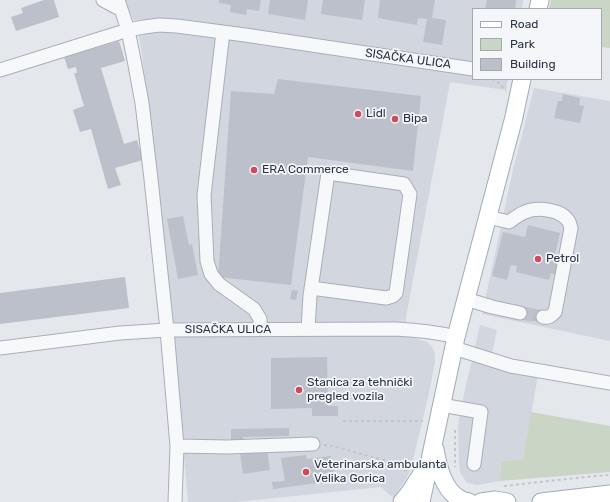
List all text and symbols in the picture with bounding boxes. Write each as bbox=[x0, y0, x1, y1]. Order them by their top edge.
legend bbox=[472, 8, 602, 80]
text: Road bbox=[510, 17, 538, 31]
text: Park bbox=[510, 37, 535, 51]
street label: SISAČKA ULICA bbox=[364, 46, 452, 72]
text: Building bbox=[510, 57, 556, 71]
place label: Lidl bbox=[366, 107, 386, 121]
marker: Lidl bbox=[353, 109, 363, 119]
place label: Bipa bbox=[403, 112, 428, 126]
marker: Bipa bbox=[390, 114, 400, 124]
place label: ERA Commerce bbox=[262, 163, 349, 177]
marker: ERA Commerce bbox=[249, 165, 259, 175]
place label: Petrol bbox=[546, 252, 579, 266]
marker: Petrol bbox=[533, 254, 543, 264]
street label: SISAČKA ULICA bbox=[185, 323, 271, 337]
place label: Stanica za tehnički pregled vozila bbox=[307, 376, 412, 404]
marker: Stanica za tehnički pregled vozila bbox=[294, 385, 304, 395]
place label: Veterinarska ambulanta Velika Gorica bbox=[314, 458, 447, 486]
marker: Veterinarska ambulanta Velika Gorica bbox=[301, 467, 311, 477]

